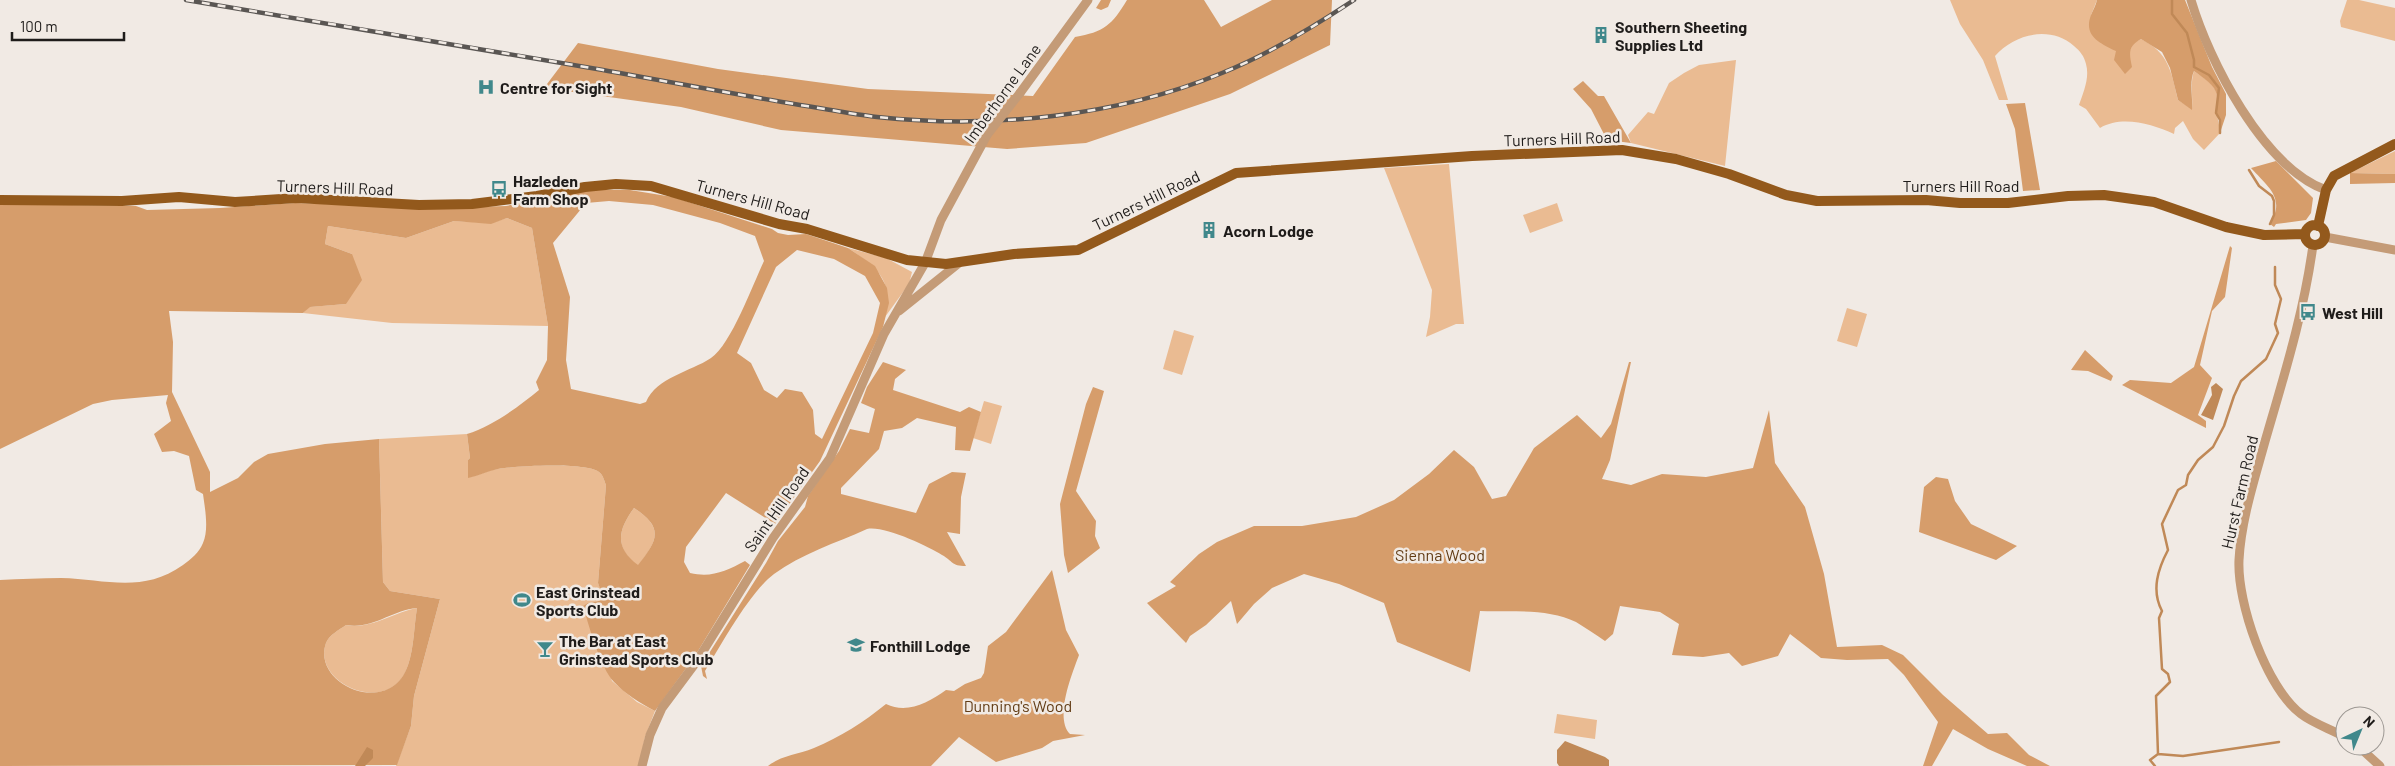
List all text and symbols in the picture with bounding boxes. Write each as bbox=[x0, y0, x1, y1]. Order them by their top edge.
scale bar bbox=[12, 10, 125, 42]
text: 100 m bbox=[20, 17, 58, 35]
place label: Southern Sheeting Supplies Ltd bbox=[1615, 17, 1747, 54]
building icon: Southern Sheeting Supplies Ltd bbox=[1591, 25, 1611, 45]
street label: Imberhorne Lane bbox=[960, 40, 1044, 146]
hospital icon: Centre for Sight bbox=[476, 77, 496, 97]
place label: Centre for Sight bbox=[500, 78, 612, 97]
street label: Turners Hill Road bbox=[1503, 126, 1621, 150]
street label: Turners Hill Road bbox=[1089, 166, 1203, 234]
place label: Hazleden Farm Shop bbox=[513, 171, 589, 208]
street label: Turners Hill Road bbox=[276, 175, 394, 199]
street label: Turners Hill Road bbox=[694, 175, 812, 223]
street label: Turners Hill Road bbox=[1902, 176, 2020, 195]
bus stop icon: Hazleden Farm Shop bbox=[489, 179, 509, 199]
building icon: Acorn Lodge bbox=[1199, 220, 1219, 240]
place label: Acorn Lodge bbox=[1223, 221, 1314, 240]
bus stop icon: West Hill bbox=[2298, 302, 2318, 322]
place label: West Hill bbox=[2322, 303, 2383, 322]
street label: Hurst Farm Road bbox=[2217, 433, 2261, 551]
street label: Saint Hill Road bbox=[740, 463, 812, 555]
park label: Sienna Wood bbox=[1395, 545, 1485, 564]
place label: East Grinstead Sports Club bbox=[536, 582, 640, 619]
sports icon: East Grinstead Sports Club bbox=[512, 590, 532, 610]
place label: The Bar at East Grinstead Sports Club bbox=[559, 631, 714, 668]
school or university icon: Fonthill Lodge bbox=[846, 635, 866, 655]
place label: Fonthill Lodge bbox=[870, 636, 971, 655]
bar icon: The Bar at East Grinstead Sports Club bbox=[535, 639, 555, 659]
park label: Dunning's Wood bbox=[964, 696, 1072, 715]
north arrow bbox=[2335, 706, 2385, 756]
text: N bbox=[2360, 712, 2379, 731]

